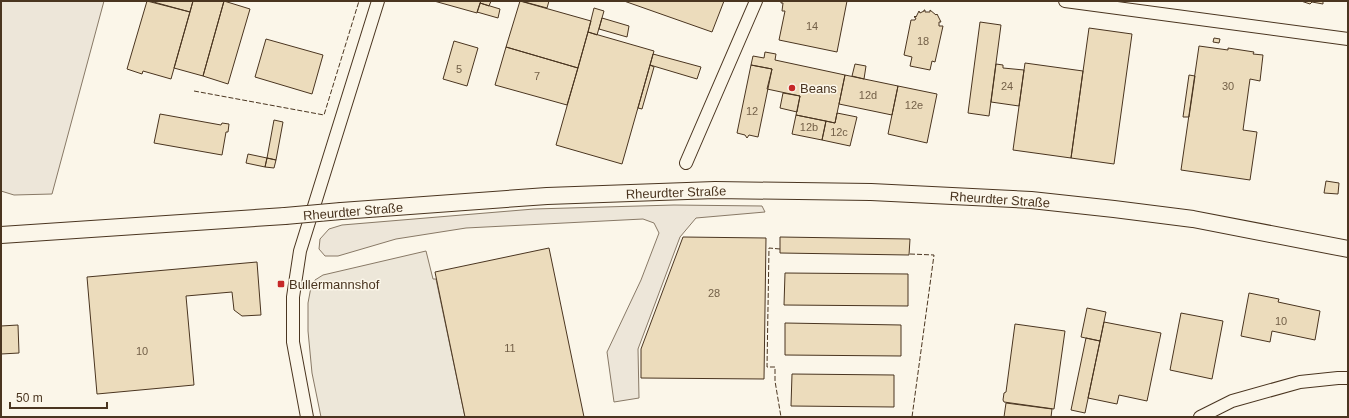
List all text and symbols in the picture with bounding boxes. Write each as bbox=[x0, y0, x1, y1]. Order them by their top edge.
house number: 14 bbox=[806, 20, 818, 32]
house number: 18 bbox=[917, 35, 929, 47]
house number: 5 bbox=[456, 63, 462, 75]
house number: 7 bbox=[534, 70, 540, 82]
house number: 24 bbox=[1001, 80, 1013, 92]
house number: 30 bbox=[1222, 80, 1234, 92]
place label: Beans bbox=[800, 81, 837, 96]
marker: Beans bbox=[787, 83, 797, 93]
house number: 12d bbox=[859, 89, 877, 101]
house number: 12e bbox=[905, 99, 923, 111]
house number: 12 bbox=[746, 105, 758, 117]
house number: 12b bbox=[800, 121, 818, 133]
house number: 12c bbox=[830, 126, 848, 138]
street label: Rheurdter Straße bbox=[626, 183, 726, 202]
street label: Rheurdter Straße bbox=[949, 189, 1051, 210]
street label: Rheurdter Straße bbox=[302, 200, 404, 223]
place label: Bullermannshof bbox=[289, 277, 380, 292]
marker: Bullermannshof bbox=[276, 279, 286, 289]
house number: 28 bbox=[708, 287, 720, 299]
house number: 10 bbox=[1275, 315, 1287, 327]
house number: 11 bbox=[504, 342, 516, 354]
house number: 10 bbox=[136, 345, 148, 357]
scale bar bbox=[10, 384, 107, 410]
text: 50 m bbox=[16, 391, 43, 405]

